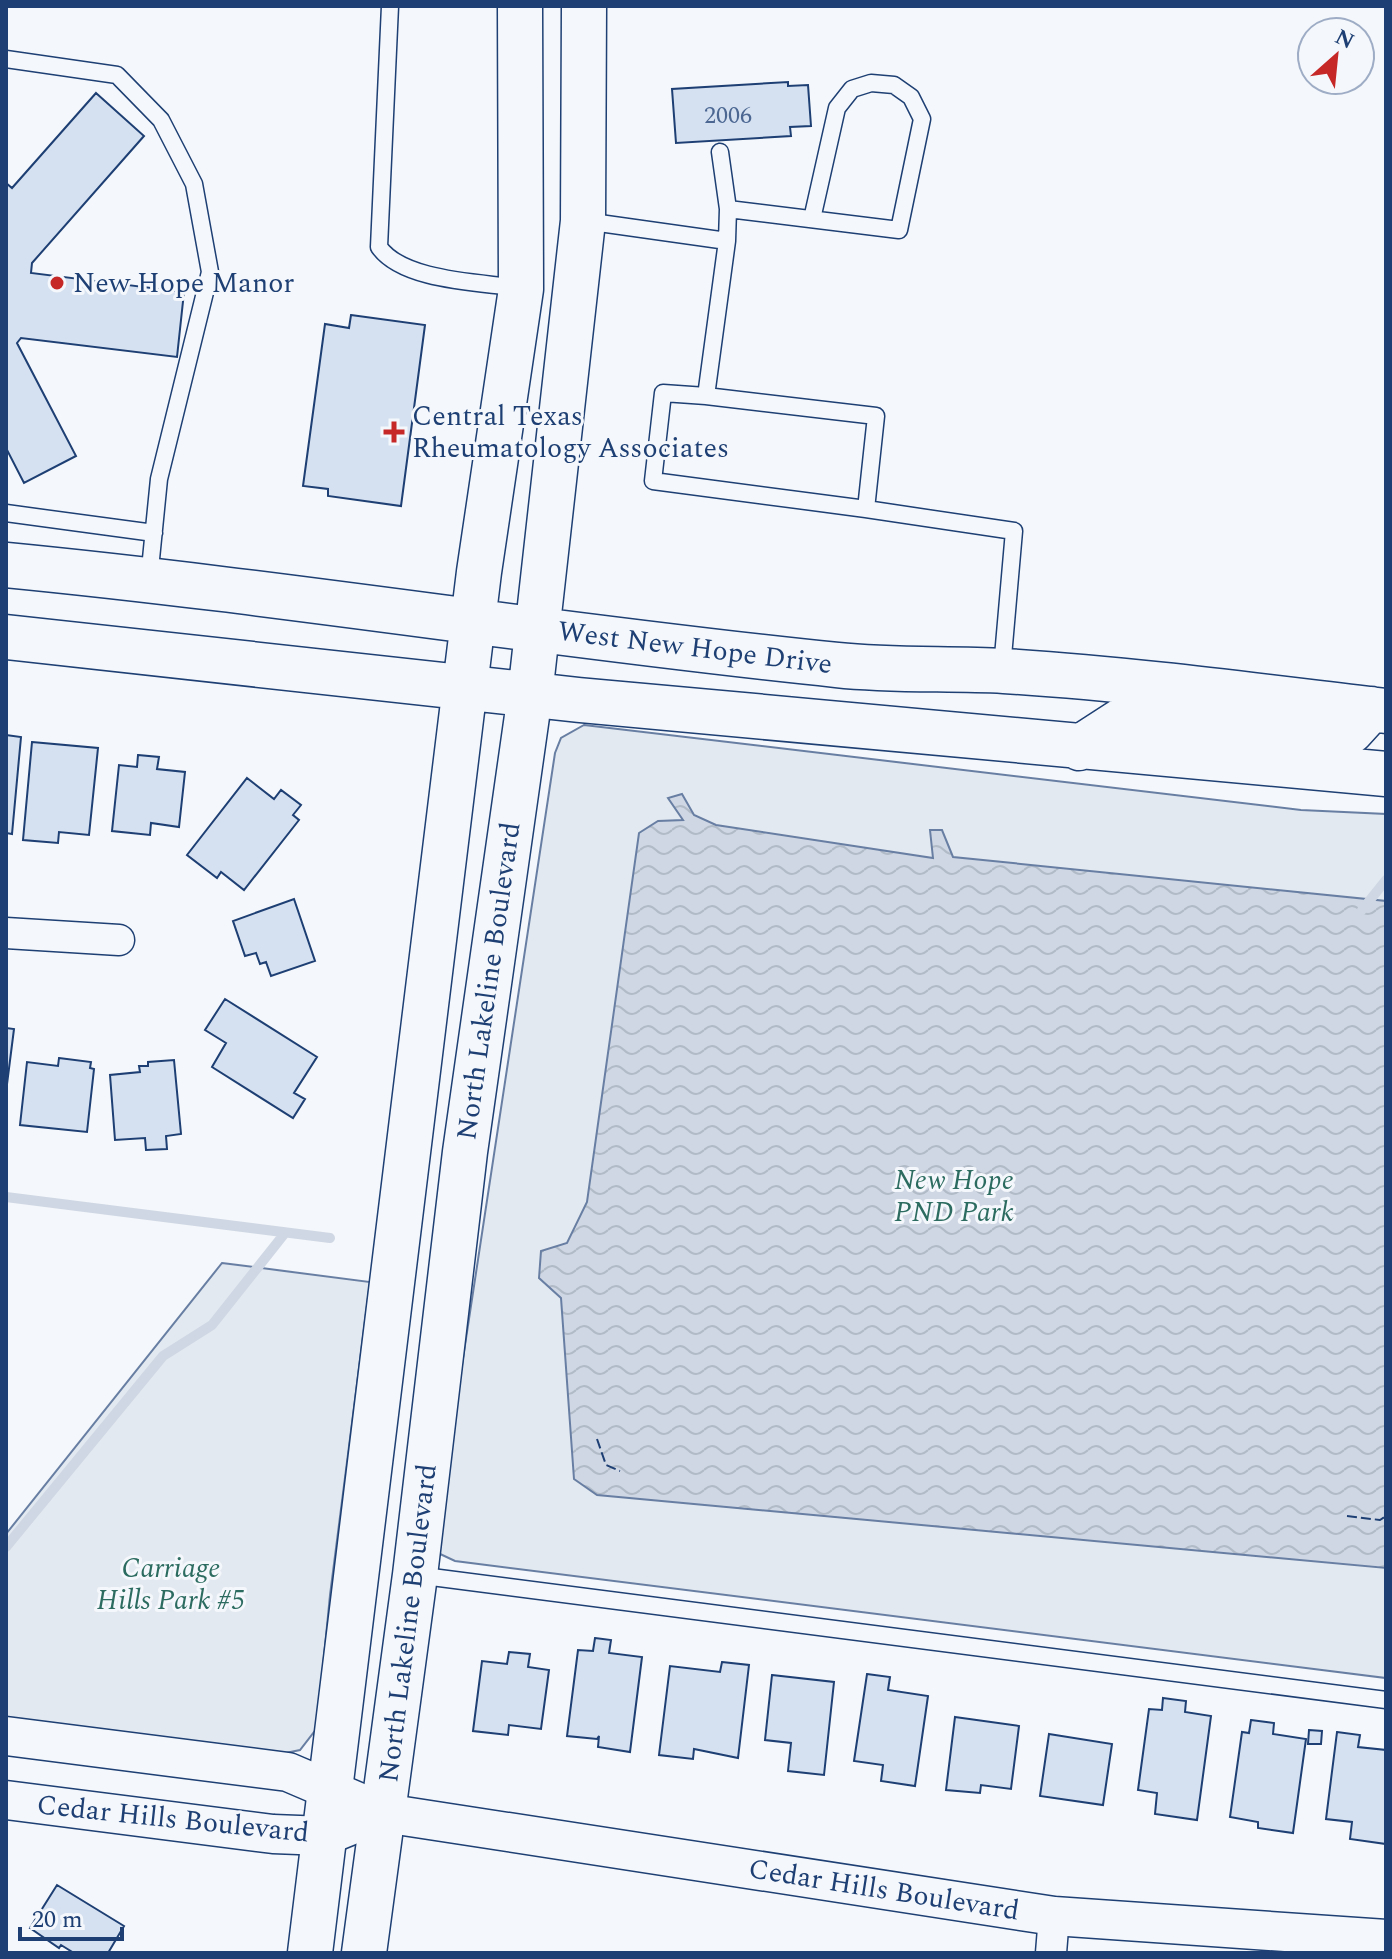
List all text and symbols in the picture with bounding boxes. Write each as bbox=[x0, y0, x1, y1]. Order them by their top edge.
north arrow bbox=[1296, 16, 1376, 96]
text: N bbox=[1329, 21, 1360, 58]
house number: 2006 bbox=[704, 98, 752, 134]
place label: New Hope Manor bbox=[73, 262, 294, 305]
marker: New Hope Manor bbox=[48, 274, 66, 292]
place label: Central Texas Rheumatology Associates bbox=[412, 395, 729, 470]
marker: Central Texas Rheumatology Associates bbox=[383, 421, 405, 443]
street label: West New Hope Drive bbox=[555, 610, 835, 686]
street label: North Lakeline Boulevard bbox=[445, 819, 533, 1143]
park label: New Hope PND Park bbox=[894, 1159, 1014, 1234]
street label: North Lakeline Boulevard bbox=[367, 1461, 449, 1785]
park label: Carriage Hills Park #5 bbox=[97, 1547, 245, 1622]
street label: Cedar Hills Boulevard bbox=[35, 1783, 311, 1855]
street label: Cedar Hills Boulevard bbox=[746, 1847, 1022, 1933]
scale bar bbox=[20, 1891, 122, 1941]
text: 20 m bbox=[32, 1902, 83, 1938]

